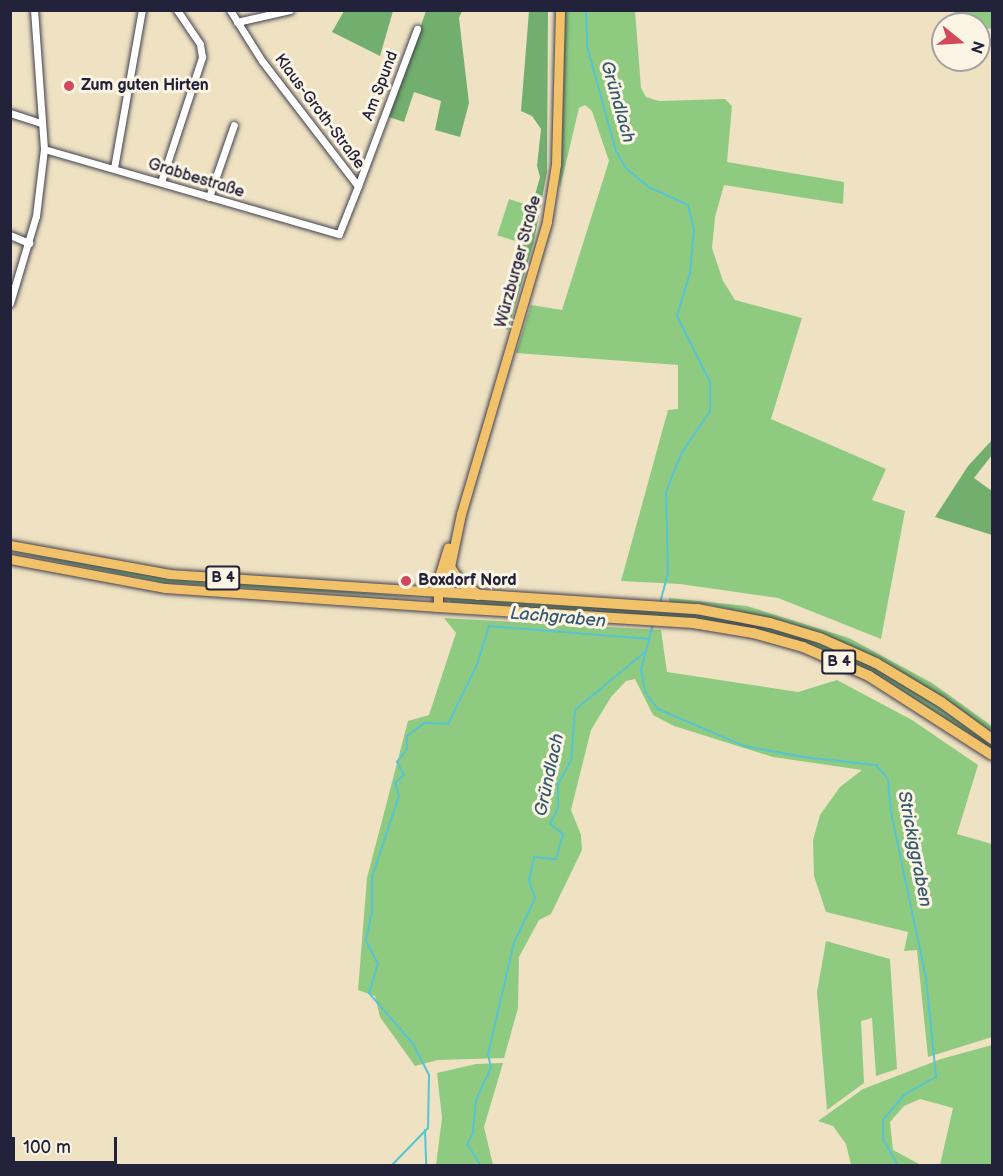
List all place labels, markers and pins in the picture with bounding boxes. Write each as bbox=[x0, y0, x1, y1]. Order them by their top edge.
place label: Zum guten Hirten bbox=[81, 76, 209, 96]
marker: Zum guten Hirten bbox=[62, 79, 76, 93]
place label: Boxdorf Nord bbox=[418, 571, 517, 591]
marker: Boxdorf Nord bbox=[399, 574, 413, 588]

